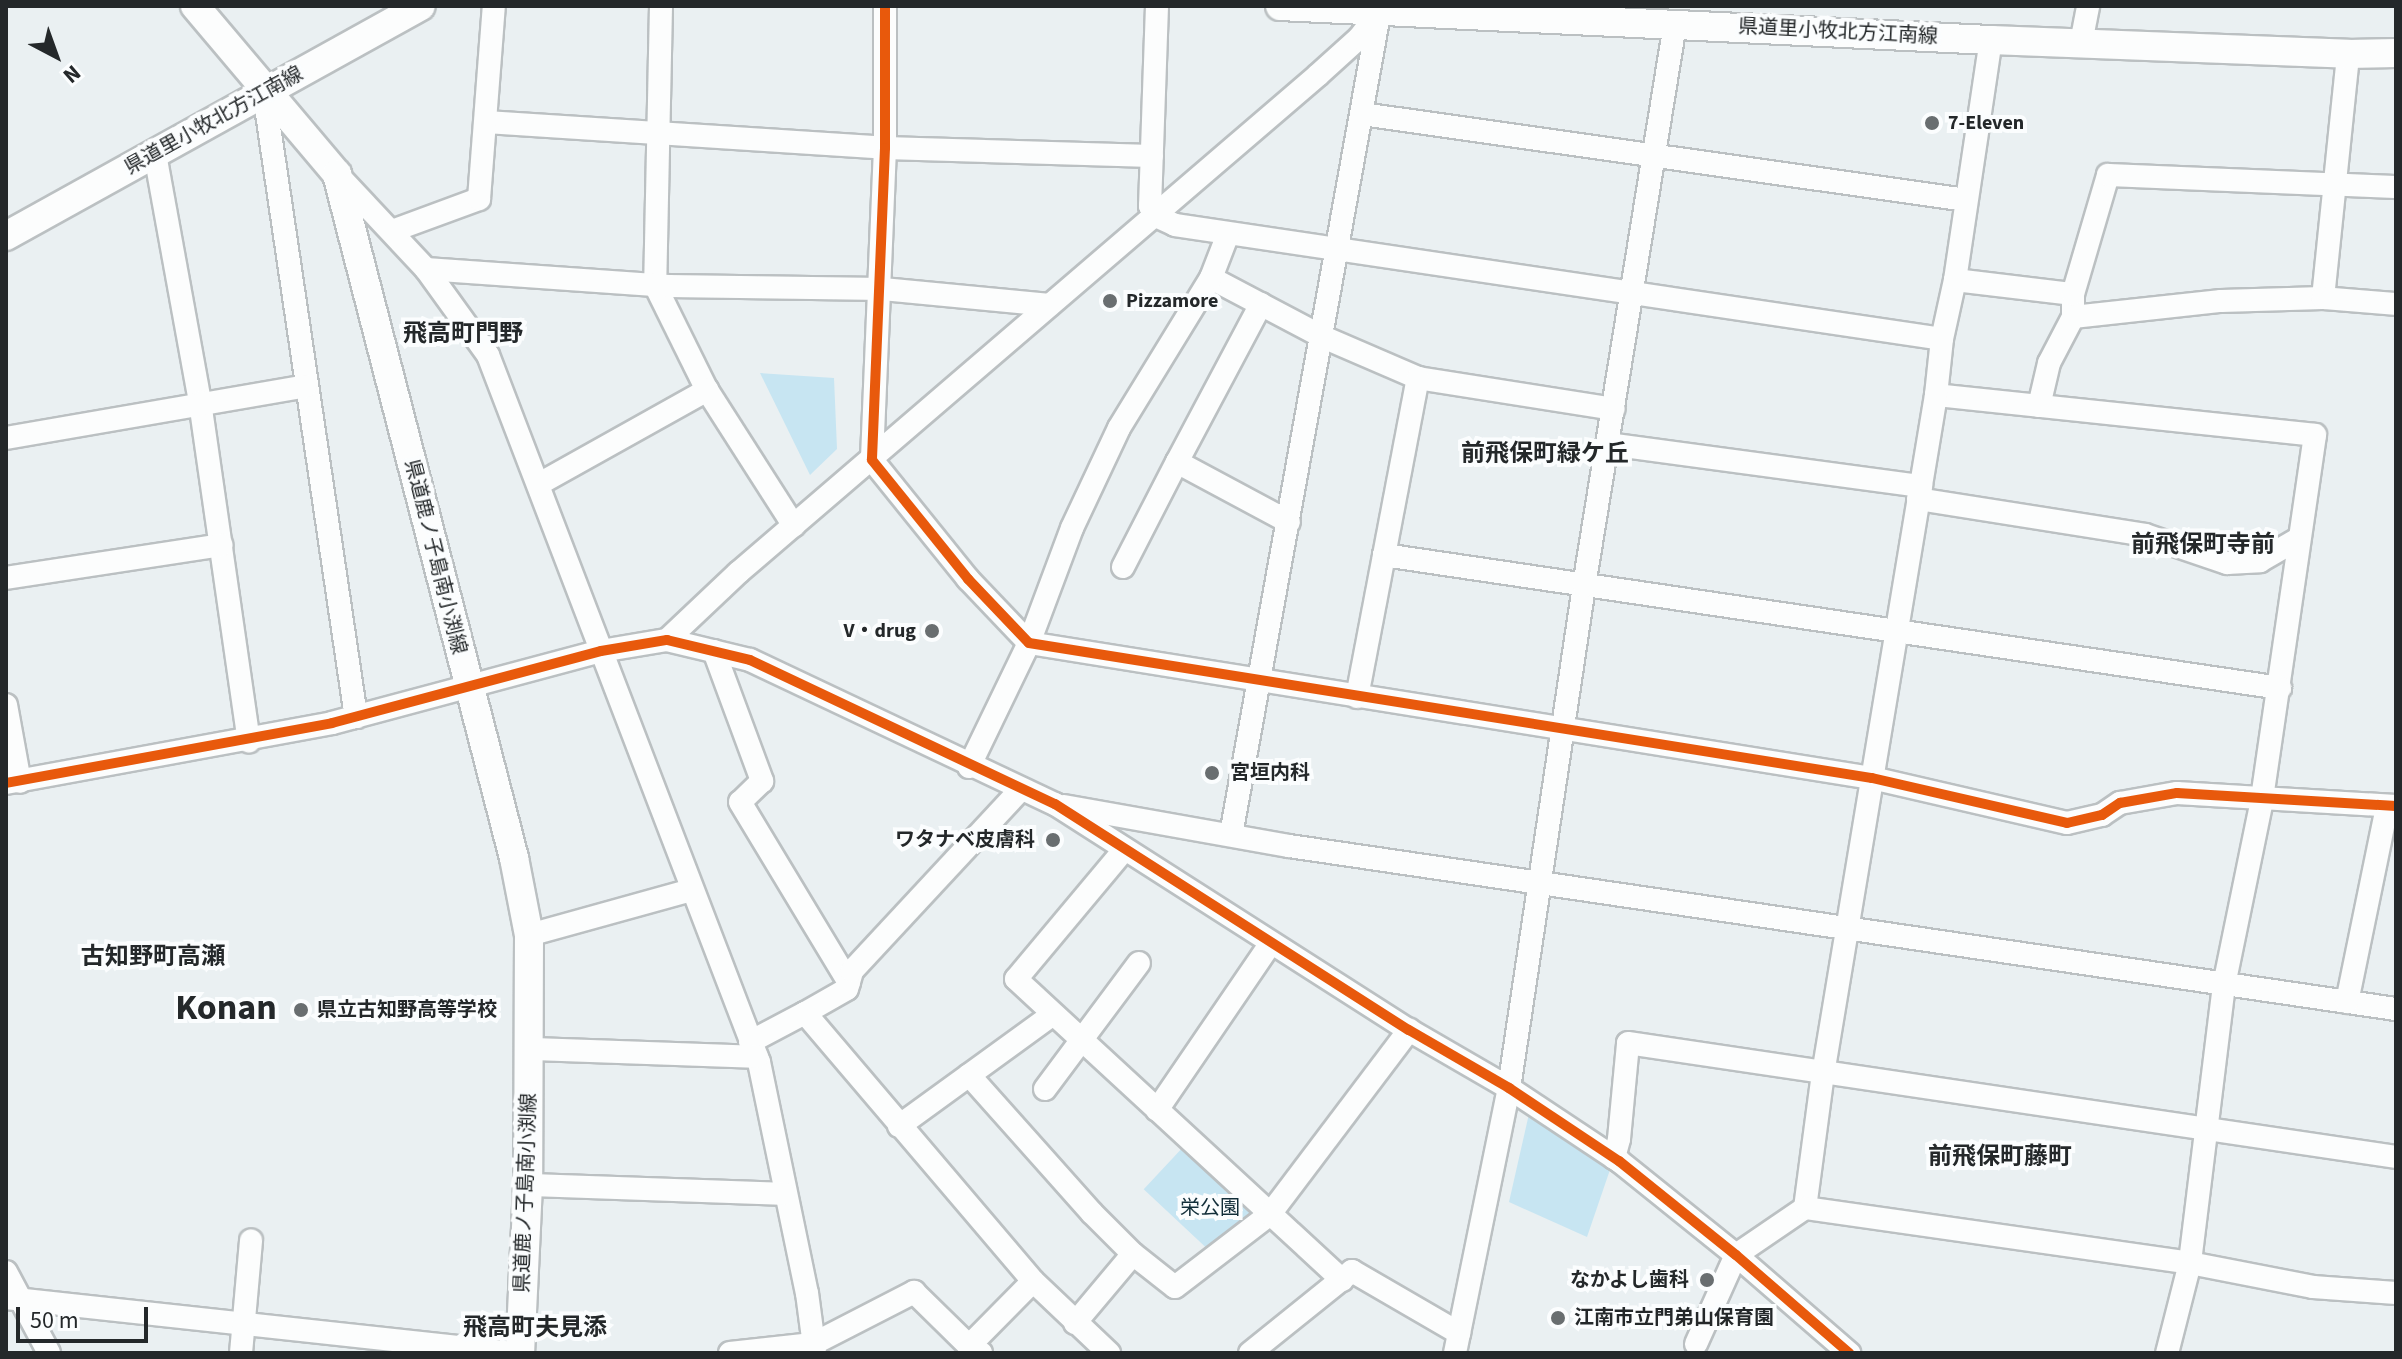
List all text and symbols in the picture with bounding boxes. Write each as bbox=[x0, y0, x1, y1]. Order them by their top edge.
street label: 県道里小牧北方江南線 bbox=[1738, 15, 1938, 49]
north arrow bbox=[16, 16, 96, 96]
text: N bbox=[56, 57, 88, 91]
street label: 県道里小牧北方江南線 bbox=[121, 62, 307, 180]
place label: 7-Eleven bbox=[1948, 111, 2024, 135]
marker: 7-Eleven bbox=[1923, 114, 1941, 132]
place label: Pizzamore bbox=[1126, 289, 1218, 313]
marker: Pizzamore bbox=[1101, 292, 1119, 310]
district label: 飛高町門野 bbox=[403, 320, 523, 348]
district label: 前飛保町緑ケ丘 bbox=[1461, 440, 1629, 468]
street label: 県道鹿ノ子島南小渕線 bbox=[399, 457, 471, 657]
district label: 前飛保町寺前 bbox=[2131, 531, 2275, 559]
place label: V・drug bbox=[843, 619, 916, 643]
marker: V・drug bbox=[923, 622, 941, 640]
place label: 宮垣内科 bbox=[1230, 761, 1310, 785]
marker: 宮垣内科 bbox=[1201, 762, 1223, 784]
place label: ワタナベ皮膚科 bbox=[895, 828, 1035, 852]
marker: ワタナベ皮膚科 bbox=[1042, 829, 1064, 851]
district label: 古知野町高瀬 bbox=[81, 943, 225, 971]
district label: Konan bbox=[175, 986, 277, 1030]
place label: 県立古知野高等学校 bbox=[317, 998, 497, 1022]
marker: 県立古知野高等学校 bbox=[292, 1001, 310, 1019]
street label: 県道鹿ノ子島南小渕線 bbox=[511, 1093, 541, 1293]
district label: 前飛保町藤町 bbox=[1928, 1143, 2072, 1171]
park label: 栄公園 bbox=[1180, 1196, 1240, 1220]
place label: なかよし歯科 bbox=[1569, 1268, 1689, 1292]
marker: なかよし歯科 bbox=[1696, 1269, 1718, 1291]
scale bar bbox=[20, 1291, 152, 1341]
text: 50 m bbox=[30, 1303, 79, 1338]
place label: 江南市立門弟山保育園 bbox=[1574, 1306, 1774, 1330]
marker: 江南市立門弟山保育園 bbox=[1549, 1309, 1567, 1327]
district label: 飛高町夫見添 bbox=[463, 1314, 607, 1342]

